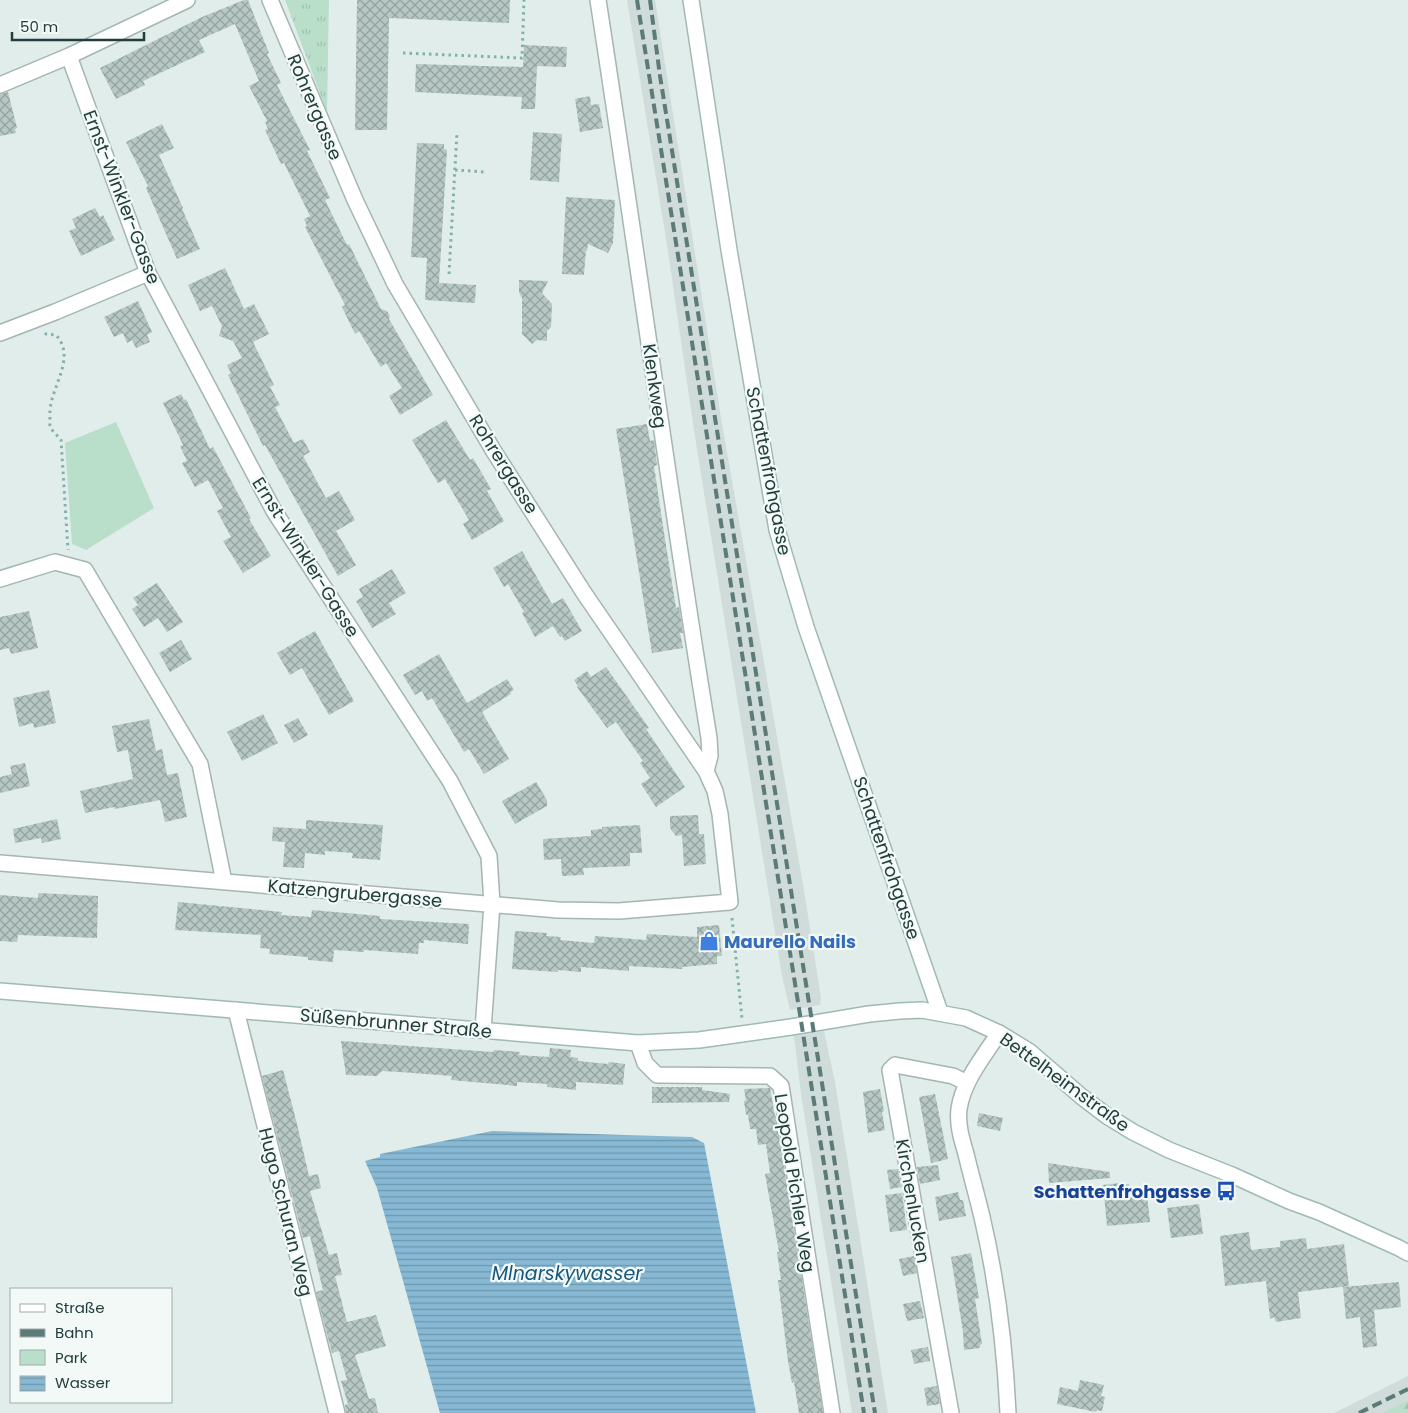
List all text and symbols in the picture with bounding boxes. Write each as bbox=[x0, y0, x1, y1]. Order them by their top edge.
scale bar bbox=[12, 10, 145, 42]
text: 50 m bbox=[20, 16, 58, 37]
street label: Rohrergasse bbox=[281, 50, 349, 164]
street label: Ernst-Winkler-Gasse bbox=[77, 106, 167, 288]
street label: Klenkweg bbox=[637, 342, 673, 430]
street label: Schattenfrohgasse bbox=[740, 385, 798, 557]
street label: Rohrergasse bbox=[463, 410, 545, 518]
street label: Ernst-Winkler-Gasse bbox=[247, 472, 365, 642]
street label: Schattenfrohgasse bbox=[847, 773, 927, 943]
street label: Katzengrubergasse bbox=[267, 873, 443, 913]
place label: Maurello Nails bbox=[724, 929, 856, 954]
shop icon: Maurello Nails bbox=[698, 930, 720, 952]
street label: Süßenbrunner Straße bbox=[299, 1002, 493, 1044]
street label: Bettelheimstraße bbox=[995, 1026, 1135, 1138]
street label: Leopold Pichler Weg bbox=[769, 1092, 821, 1274]
street label: Hugo Schuran Weg bbox=[253, 1125, 319, 1299]
street label: Kirchenlucken bbox=[890, 1137, 936, 1265]
place label: Schattenfrohgasse bbox=[1033, 1179, 1211, 1204]
bus stop icon: Schattenfrohgasse bbox=[1215, 1180, 1237, 1202]
water label: Mlnarskywasser bbox=[492, 1260, 643, 1287]
legend bbox=[10, 1288, 172, 1403]
text: Straße bbox=[55, 1297, 105, 1318]
text: Bahn bbox=[55, 1322, 94, 1343]
text: Park bbox=[55, 1347, 87, 1368]
text: Wasser bbox=[55, 1372, 111, 1393]

